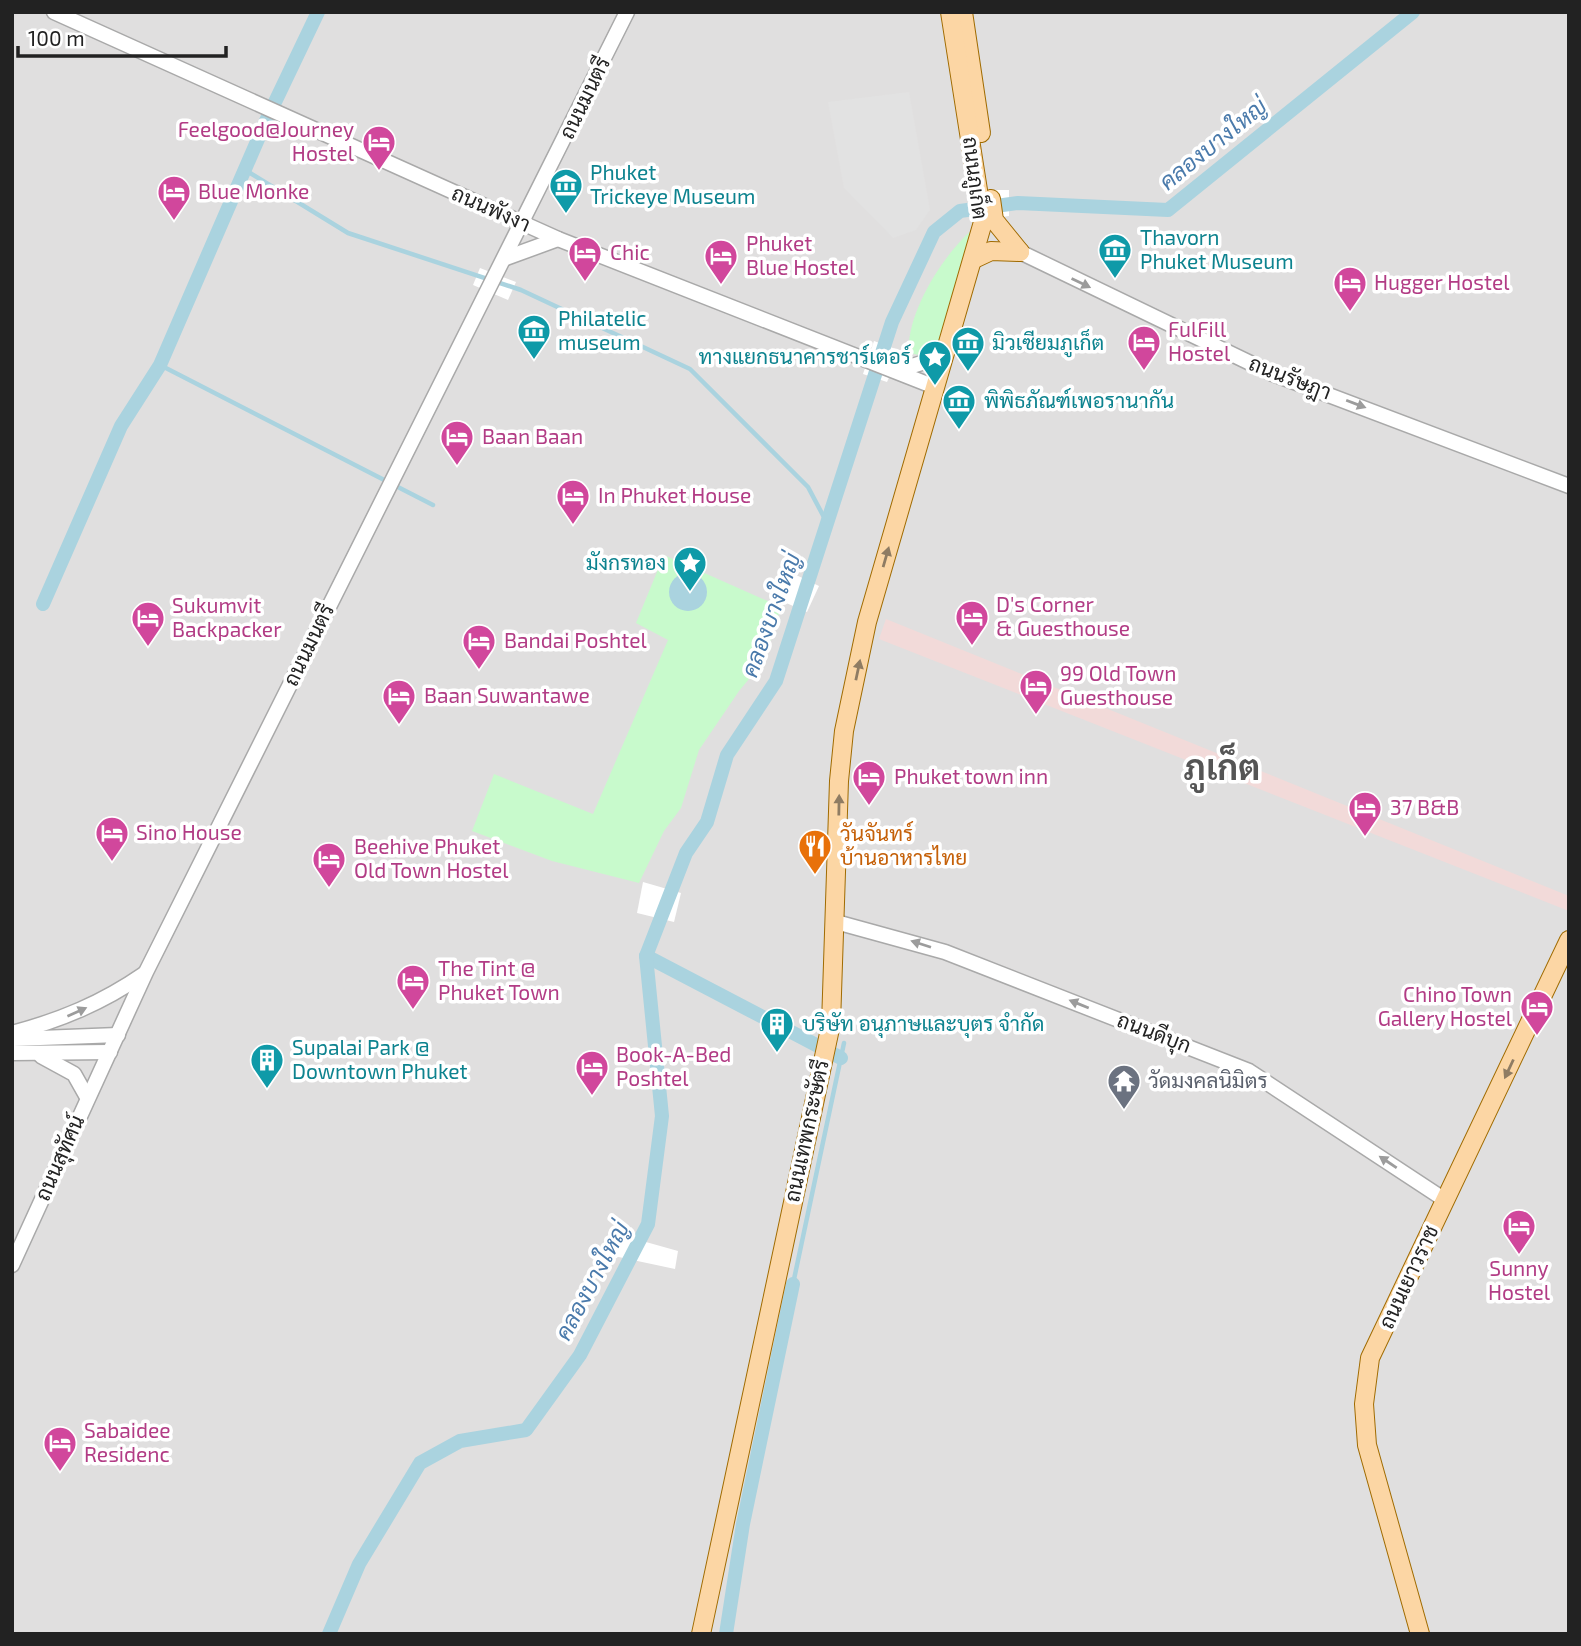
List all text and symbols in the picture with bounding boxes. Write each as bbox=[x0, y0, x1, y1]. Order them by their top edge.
scale bar bbox=[18, 14, 226, 58]
text: 100 m bbox=[28, 25, 85, 50]
street label: ถนนมนตรี bbox=[553, 52, 614, 142]
water label: คลองบางใหญ่ bbox=[1152, 90, 1273, 196]
place label: Feelgood@Journey Hostel bbox=[178, 116, 355, 165]
hotel icon: Feelgood@Journey Hostel bbox=[360, 123, 398, 172]
street label: ถนนภูเก็ต bbox=[955, 135, 995, 221]
place label: Phuket Trickeye Museum bbox=[590, 159, 755, 208]
museum icon: Phuket Trickeye Museum bbox=[547, 166, 585, 215]
hotel icon: Blue Monke bbox=[155, 173, 193, 222]
place label: Blue Monke bbox=[198, 178, 309, 203]
street label: ถนนพังงา bbox=[448, 179, 535, 236]
place label: Thavorn Phuket Museum bbox=[1140, 224, 1294, 273]
place label: Phuket Blue Hostel bbox=[746, 230, 856, 279]
museum icon: Thavorn Phuket Museum bbox=[1096, 231, 1134, 280]
hotel icon: Chic bbox=[566, 234, 604, 283]
hotel icon: Phuket Blue Hostel bbox=[702, 237, 740, 286]
place label: Chic bbox=[610, 239, 650, 264]
hotel icon: Hugger Hostel bbox=[1331, 264, 1369, 313]
place label: Hugger Hostel bbox=[1374, 269, 1510, 294]
one-way arrow bbox=[1071, 277, 1091, 288]
place label: Philatelic museum bbox=[558, 305, 647, 354]
museum icon: Philatelic museum bbox=[515, 312, 553, 361]
place label: FulFill Hostel bbox=[1168, 316, 1231, 365]
hotel icon: FulFill Hostel bbox=[1125, 323, 1163, 372]
museum icon: มิวเซียมภูเก็ต bbox=[949, 324, 987, 373]
place label: มิวเซียมภูเก็ต bbox=[992, 328, 1104, 358]
place icon: ทางแยกธนาคารชาร์เตอร์ bbox=[916, 338, 954, 387]
place label: ทางแยกธนาคารชาร์เตอร์ bbox=[698, 343, 911, 368]
street label: ถนนรัษฎา bbox=[1245, 349, 1335, 407]
museum icon: พิพิธภัณฑ์เพอรานากัน bbox=[940, 382, 978, 431]
place label: พิพิธภัณฑ์เพอรานากัน bbox=[984, 387, 1174, 412]
one-way arrow bbox=[1346, 399, 1367, 410]
hotel icon: Baan Baan bbox=[438, 418, 476, 467]
place label: Baan Baan bbox=[482, 423, 583, 448]
hotel icon: In Phuket House bbox=[554, 477, 592, 526]
place label: In Phuket House bbox=[598, 482, 751, 507]
place icon: มังกรทอง bbox=[671, 544, 709, 593]
one-way arrow bbox=[882, 546, 892, 567]
water label: คลองบางใหญ่ bbox=[734, 547, 807, 681]
place label: มังกรทอง bbox=[586, 549, 666, 574]
place label: D's Corner & Guesthouse bbox=[996, 591, 1130, 640]
place label: Sukumvit Backpacker bbox=[172, 592, 282, 641]
hotel icon: D's Corner & Guesthouse bbox=[953, 598, 991, 647]
hotel icon: Sukumvit Backpacker bbox=[129, 599, 167, 648]
street label: ถนนมนตรี bbox=[277, 599, 338, 689]
hotel icon: Bandai Poshtel bbox=[460, 622, 498, 671]
place label: Bandai Poshtel bbox=[504, 627, 648, 652]
one-way arrow bbox=[852, 658, 863, 680]
place label: 99 Old Town Guesthouse bbox=[1060, 660, 1176, 709]
hotel icon: 99 Old Town Guesthouse bbox=[1017, 667, 1055, 716]
hotel icon: Baan Suwantawe bbox=[380, 677, 418, 726]
place label: Baan Suwantawe bbox=[424, 682, 590, 707]
district label: ภูเก็ต bbox=[1184, 742, 1260, 793]
hotel icon: Phuket town inn bbox=[850, 758, 888, 807]
place label: Phuket town inn bbox=[894, 763, 1048, 788]
hotel icon: 37 B&B bbox=[1346, 789, 1384, 838]
one-way arrow bbox=[833, 794, 844, 816]
place label: 37 B&B bbox=[1390, 794, 1459, 819]
hotel icon: Sino House bbox=[93, 814, 131, 863]
place label: Sino House bbox=[136, 819, 242, 844]
place label: วันจันทร์ บ้านอาหารไทย bbox=[840, 820, 967, 869]
restaurant icon: วันจันทร์ บ้านอาหารไทย bbox=[796, 827, 834, 876]
place label: Beehive Phuket Old Town Hostel bbox=[354, 833, 509, 882]
hotel icon: Beehive Phuket Old Town Hostel bbox=[310, 840, 348, 889]
one-way arrow bbox=[911, 938, 932, 949]
place label: The Tint @ Phuket Town bbox=[438, 955, 560, 1004]
hotel icon: The Tint @ Phuket Town bbox=[394, 962, 432, 1011]
place label: Chino Town Gallery Hostel bbox=[1378, 981, 1513, 1030]
hotel icon: Chino Town Gallery Hostel bbox=[1518, 988, 1556, 1037]
one-way arrow bbox=[1068, 998, 1089, 1009]
building icon: บริษัท อนุภาษและบุตร จำกัด bbox=[758, 1005, 796, 1054]
one-way arrow bbox=[67, 1006, 87, 1018]
street label: ถนนดีบุก bbox=[1113, 1006, 1195, 1060]
place label: บริษัท อนุภาษและบุตร จำกัด bbox=[802, 1010, 1045, 1038]
place label: Supalai Park @ Downtown Phuket bbox=[292, 1034, 468, 1083]
building icon: Supalai Park @ Downtown Phuket bbox=[248, 1041, 286, 1090]
place label: Book-A-Bed Poshtel bbox=[616, 1041, 731, 1090]
hotel icon: Book-A-Bed Poshtel bbox=[573, 1048, 611, 1097]
street label: ถนนเทพกระษัตรี bbox=[778, 1057, 833, 1204]
one-way arrow bbox=[1503, 1058, 1514, 1079]
temple icon: วัดมงคลนิมิตร bbox=[1105, 1062, 1143, 1111]
place label: วัดมงคลนิมิตร bbox=[1148, 1067, 1268, 1092]
street label: ถนนสุทัศน์ bbox=[29, 1111, 91, 1205]
one-way arrow bbox=[1379, 1156, 1398, 1169]
hotel icon: Sunny Hostel bbox=[1500, 1207, 1538, 1256]
water label: คลองบางใหญ่ bbox=[547, 1215, 635, 1345]
street label: ถนนเยาวราช bbox=[1373, 1221, 1443, 1332]
place label: Sunny Hostel bbox=[1488, 1255, 1551, 1304]
place label: Sabaidee Residenc bbox=[84, 1417, 171, 1466]
hotel icon: Sabaidee Residenc bbox=[41, 1424, 79, 1473]

